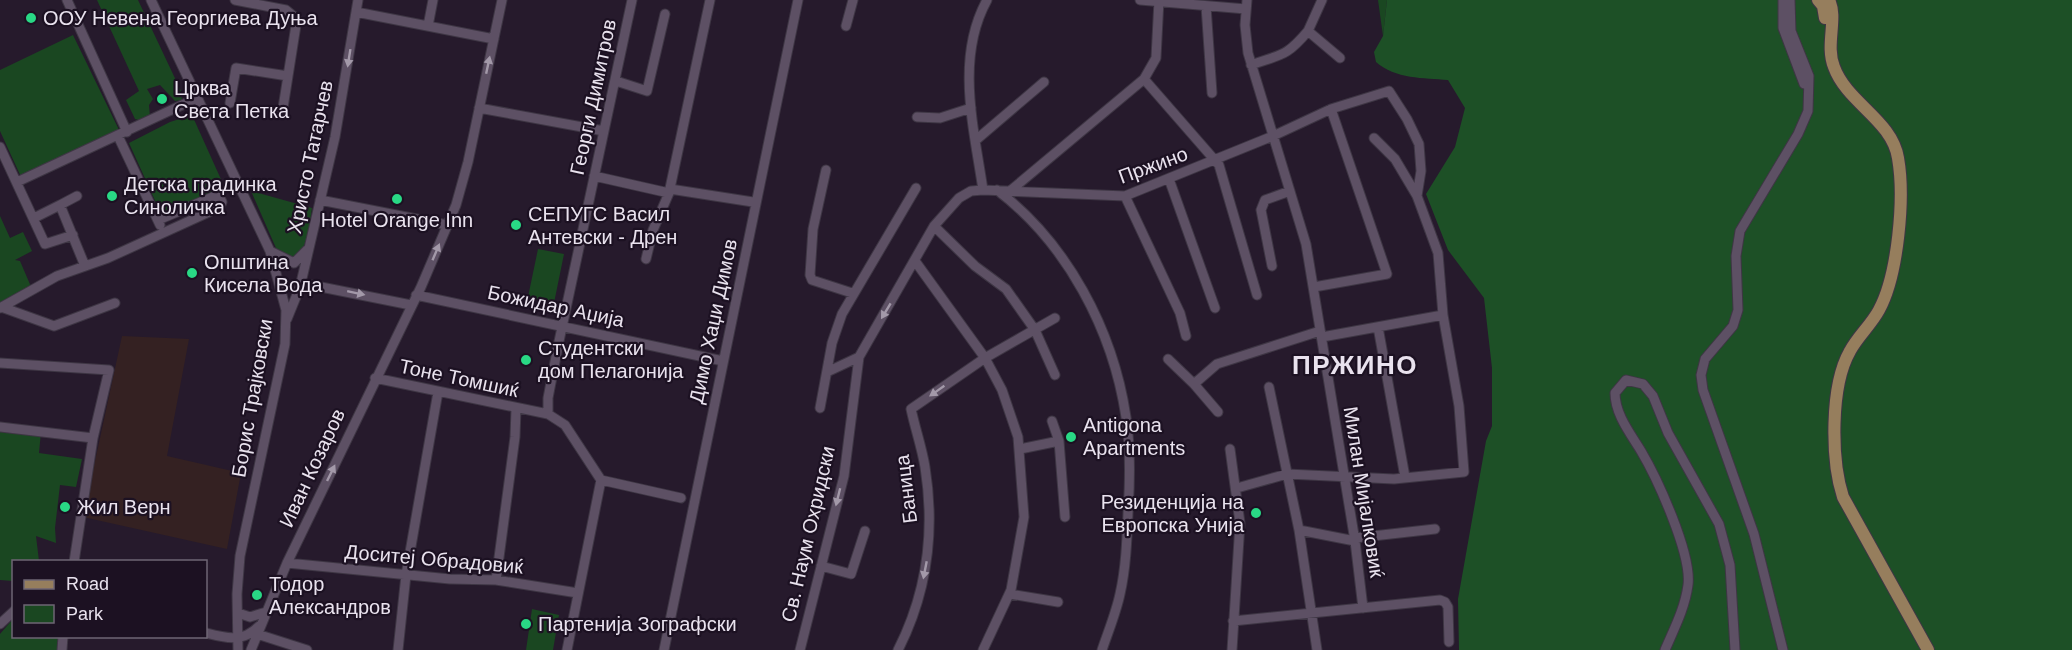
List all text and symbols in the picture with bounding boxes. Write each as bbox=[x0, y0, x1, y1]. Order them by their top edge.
place label: ООУ Невена Георгиева Дуња bbox=[43, 7, 319, 29]
marker: ООУ Невена Георгиева Дуња bbox=[24, 11, 38, 25]
street label: Георги Димитров bbox=[566, 17, 620, 177]
one-way arrow bbox=[344, 48, 353, 67]
one-way arrow bbox=[484, 55, 494, 74]
place label: Црква Света Петка bbox=[174, 77, 290, 122]
street label: Христо Татарчев bbox=[283, 78, 337, 236]
marker: Црква Света Петка bbox=[155, 92, 169, 106]
street label: Пржино bbox=[1115, 142, 1191, 188]
place label: Детска градинка Синоличка bbox=[124, 173, 277, 218]
marker: Детска градинка Синоличка bbox=[105, 189, 119, 203]
marker: Hotel Orange Inn bbox=[390, 192, 404, 206]
place label: СЕПУГС Васил Антевски - Дрен bbox=[528, 203, 677, 248]
place label: Hotel Orange Inn bbox=[321, 209, 473, 231]
marker: СЕПУГС Васил Антевски - Дрен bbox=[509, 218, 523, 232]
street label: Димо Хаџи Димов bbox=[685, 237, 741, 405]
one-way arrow bbox=[431, 242, 441, 260]
place label: Општина Кисела Вода bbox=[204, 251, 323, 296]
marker: Општина Кисела Вода bbox=[185, 266, 199, 280]
street label: Божидар Аџија bbox=[486, 281, 627, 331]
one-way arrow bbox=[347, 289, 366, 298]
one-way arrow bbox=[880, 303, 891, 319]
street label: Борис Трајковски bbox=[227, 317, 277, 479]
place label: Студентски дом Пелагонија bbox=[538, 337, 684, 382]
district label: ПРЖИНО bbox=[1292, 350, 1418, 380]
marker: Студентски дом Пелагонија bbox=[519, 353, 533, 367]
street label: Тоне Томшиќ bbox=[398, 355, 521, 401]
one-way arrow bbox=[930, 385, 946, 397]
street label: Иван Козаров bbox=[275, 405, 349, 531]
street label: Милан Мијалковиќ bbox=[1340, 405, 1388, 579]
place label: Antigona Apartments bbox=[1083, 414, 1185, 459]
marker: Antigona Apartments bbox=[1064, 430, 1078, 444]
street label: Св. Наум Охридски bbox=[777, 444, 839, 624]
street label: Баница bbox=[891, 453, 921, 525]
one-way arrow bbox=[326, 464, 335, 481]
one-way arrow bbox=[833, 488, 843, 506]
place label: Резиденција на Европска Унија bbox=[1101, 491, 1245, 536]
place label: Жил Верн bbox=[77, 496, 171, 518]
marker: Жил Верн bbox=[58, 500, 72, 514]
marker: Резиденција на Европска Унија bbox=[1249, 506, 1263, 520]
street label: Доситеј Обрадовиќ bbox=[344, 540, 524, 578]
legend bbox=[12, 560, 207, 638]
one-way arrow bbox=[920, 561, 929, 580]
place label: Тодор Александров bbox=[269, 573, 391, 618]
text: Road bbox=[66, 574, 109, 594]
marker: Тодор Александров bbox=[250, 588, 264, 602]
text: Park bbox=[66, 604, 104, 624]
place label: Партенија Зографски bbox=[538, 613, 737, 635]
marker: Партенија Зографски bbox=[519, 617, 533, 631]

